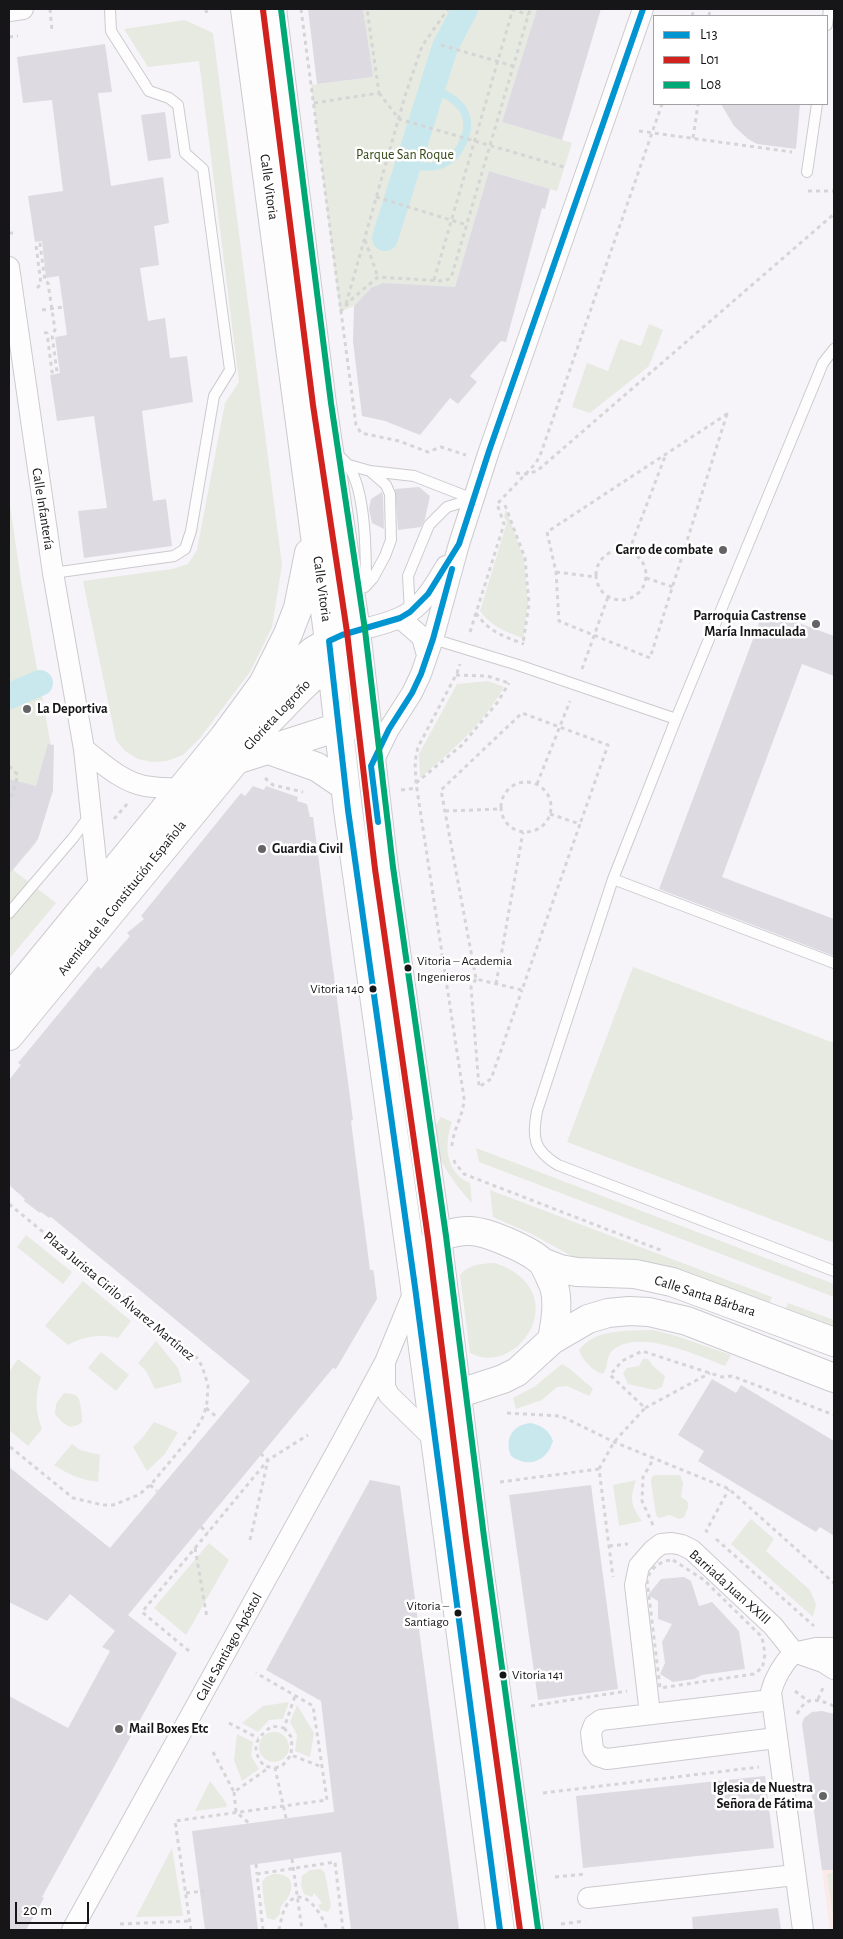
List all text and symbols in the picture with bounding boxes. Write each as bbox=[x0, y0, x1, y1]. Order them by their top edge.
legend bbox=[653, 15, 828, 105]
text: L13 bbox=[700, 27, 718, 42]
text: L01 bbox=[700, 52, 719, 67]
text: L08 bbox=[700, 77, 721, 92]
park label: Parque San Roque bbox=[356, 147, 454, 163]
street label: Calle Vitoria bbox=[256, 153, 282, 221]
street label: Calle Infantería bbox=[28, 467, 58, 551]
place label: Carro de combate bbox=[615, 542, 713, 558]
marker: Carro de combate bbox=[717, 544, 729, 556]
street label: Calle Vitoria bbox=[309, 555, 335, 623]
place label: Parroquia Castrense María Inmaculada bbox=[693, 608, 806, 640]
marker: Parroquia Castrense María Inmaculada bbox=[810, 618, 822, 630]
street label: Glorieta Logroño bbox=[240, 676, 314, 754]
place label: La Deportiva bbox=[37, 701, 108, 717]
marker: La Deportiva bbox=[21, 703, 33, 715]
street label: Avenida de la Constitución Española bbox=[54, 817, 190, 979]
place label: Guardia Civil bbox=[272, 841, 343, 857]
marker: Guardia Civil bbox=[256, 843, 268, 855]
place label: Vitoria – Academia Ingenieros bbox=[417, 953, 512, 984]
marker: Vitoria – Academia Ingenieros bbox=[403, 963, 413, 973]
place label: Vitoria 140 bbox=[310, 981, 364, 997]
marker: Vitoria 140 bbox=[368, 984, 378, 994]
street label: Plaza Jurista Cirilo Álvarez Martínez bbox=[40, 1228, 198, 1364]
street label: Calle Santa Bárbara bbox=[652, 1272, 758, 1320]
street label: Barriada Juan XXIII bbox=[686, 1546, 774, 1628]
street label: Calle Santiago Apóstol bbox=[192, 1590, 266, 1704]
place label: Vitoria – Santiago bbox=[405, 1598, 449, 1629]
marker: Vitoria – Santiago bbox=[453, 1608, 463, 1618]
place label: Vitoria 141 bbox=[512, 1667, 563, 1683]
marker: Vitoria 141 bbox=[498, 1670, 508, 1680]
place label: Mail Boxes Etc bbox=[129, 1721, 208, 1737]
marker: Mail Boxes Etc bbox=[113, 1723, 125, 1735]
place label: Iglesia de Nuestra Señora de Fátima bbox=[713, 1780, 813, 1812]
marker: Iglesia de Nuestra Señora de Fátima bbox=[817, 1790, 829, 1802]
scale bar bbox=[18, 1892, 91, 1924]
text: 20 m bbox=[23, 1903, 52, 1918]

